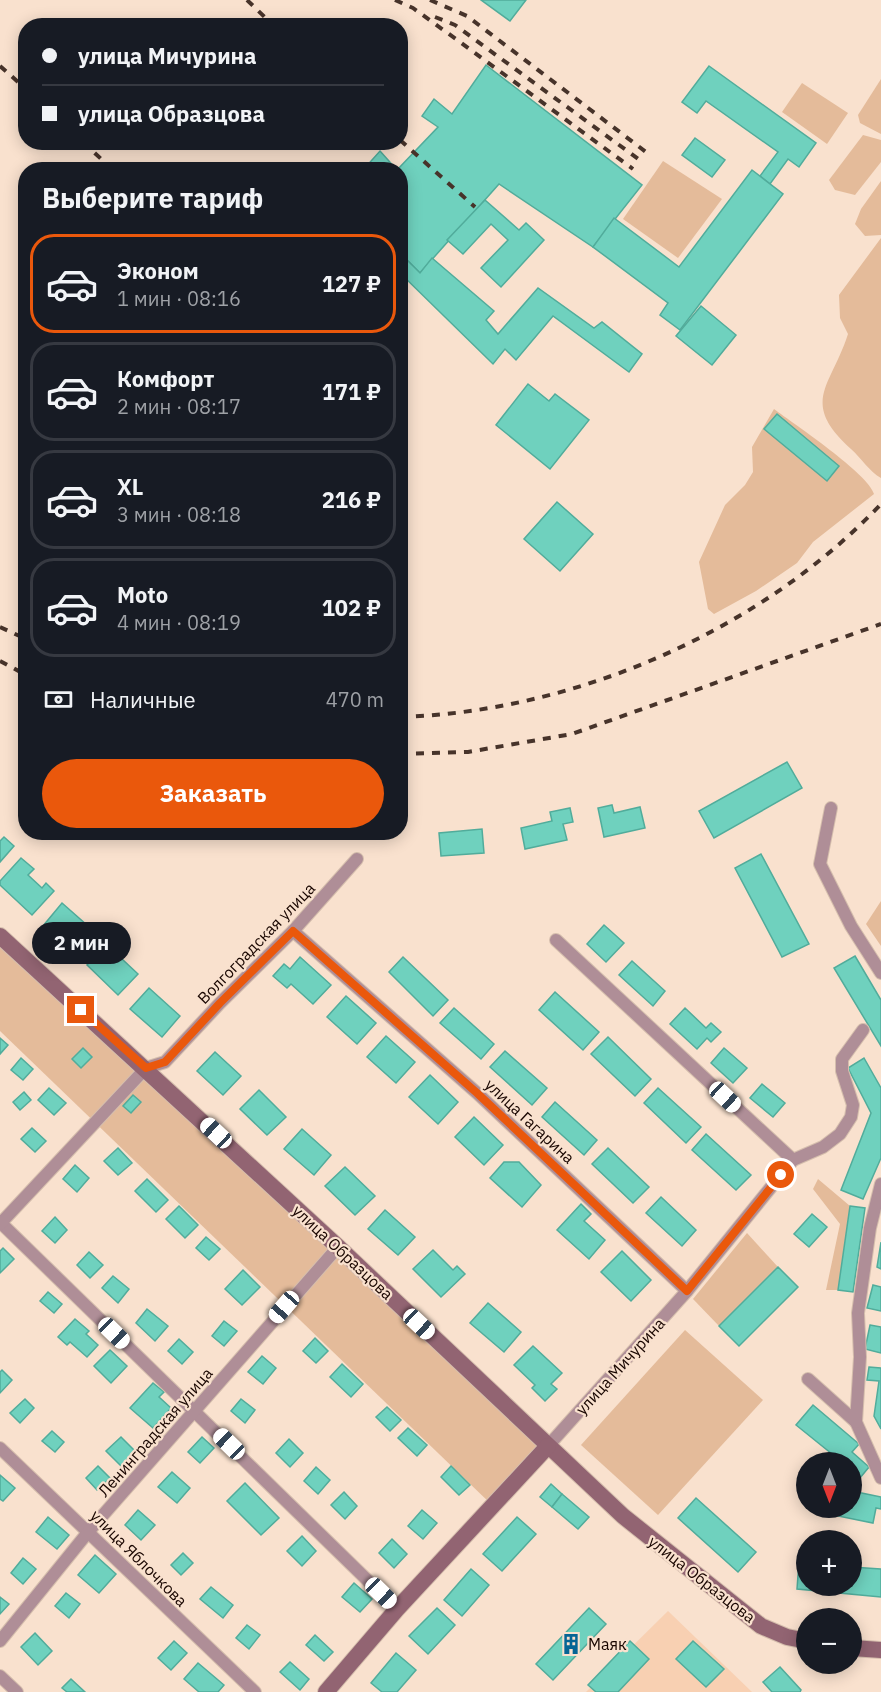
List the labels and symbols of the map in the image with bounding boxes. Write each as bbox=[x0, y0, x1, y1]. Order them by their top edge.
street label: Волгоградская улица bbox=[193, 878, 319, 1008]
callout: 2 мин bbox=[32, 923, 130, 965]
route end bbox=[67, 996, 94, 1023]
street label: улица Гагарина bbox=[481, 1074, 579, 1168]
car bbox=[706, 1078, 744, 1116]
car bbox=[197, 1114, 235, 1152]
route start bbox=[767, 1161, 794, 1188]
street label: улица Образцова bbox=[289, 1200, 398, 1304]
car bbox=[265, 1288, 303, 1326]
car bbox=[400, 1305, 438, 1343]
street label: улица Мичурина bbox=[571, 1313, 669, 1419]
car bbox=[95, 1314, 133, 1352]
street label: Ленинградская улица bbox=[93, 1363, 217, 1501]
car bbox=[210, 1425, 248, 1463]
north arrow bbox=[796, 1452, 862, 1518]
street label: улица Яблочкова bbox=[86, 1505, 192, 1611]
street label: улица Образцова bbox=[645, 1531, 760, 1627]
car bbox=[362, 1574, 400, 1612]
building icon: Маяк bbox=[559, 1632, 583, 1656]
place label: Маяк bbox=[588, 1634, 627, 1654]

